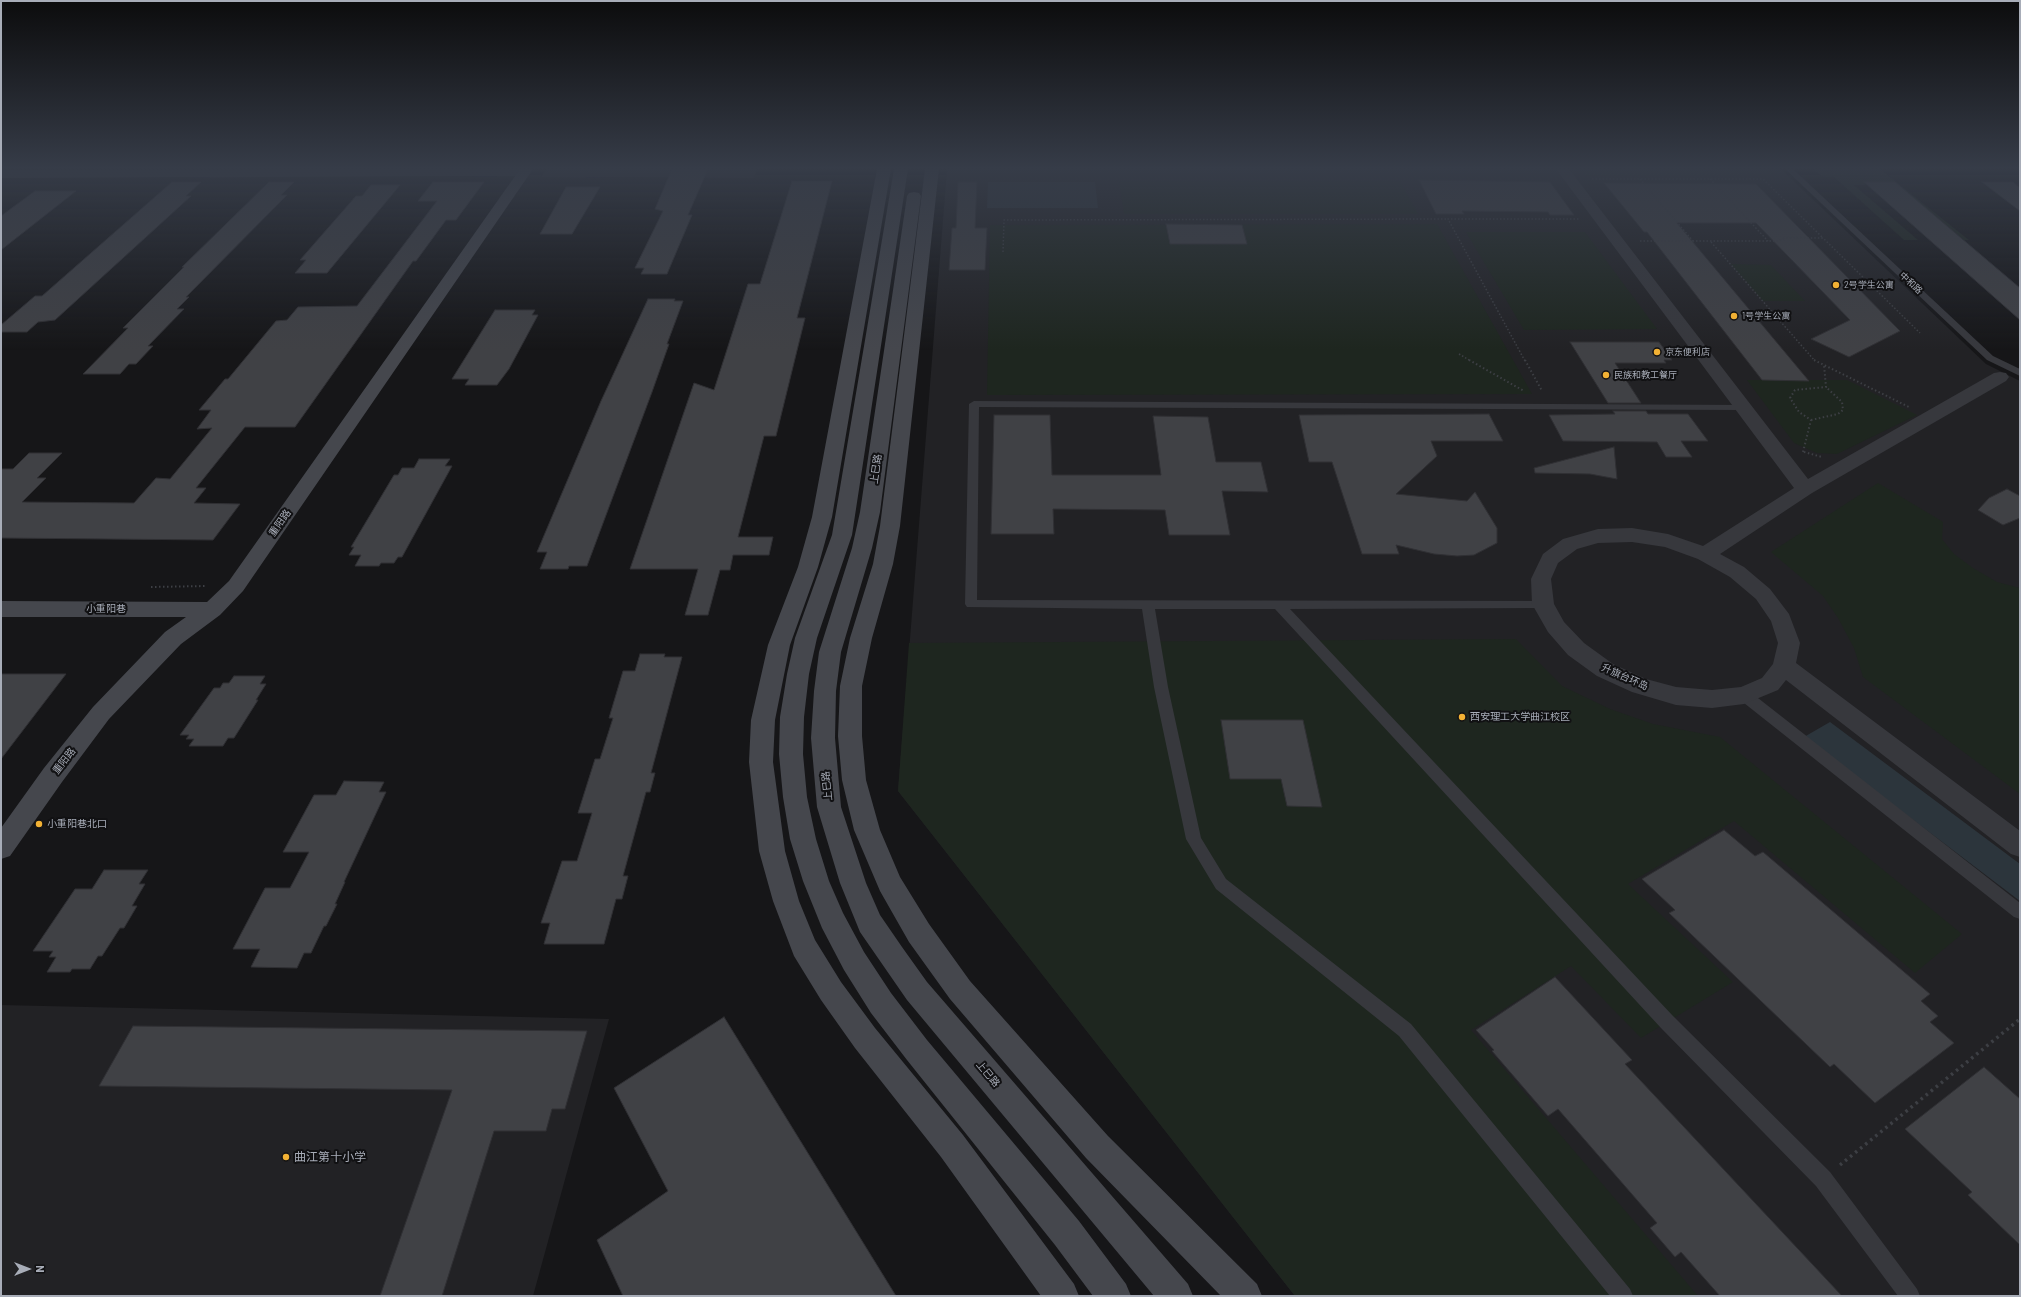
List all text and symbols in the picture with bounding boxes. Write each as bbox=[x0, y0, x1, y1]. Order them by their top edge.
street label: 中和路 bbox=[1897, 270, 1925, 296]
marker: 2号学生公寓 bbox=[1831, 280, 1841, 290]
place label: 2号学生公寓 bbox=[1844, 280, 1894, 290]
marker: 1号学生公寓 bbox=[1729, 311, 1739, 321]
place label: 1号学生公寓 bbox=[1742, 311, 1790, 321]
marker: 京东便利店 bbox=[1652, 347, 1662, 357]
place label: 京东便利店 bbox=[1665, 347, 1710, 357]
marker: 民族和教工餐厅 bbox=[1601, 370, 1611, 380]
place label: 民族和教工餐厅 bbox=[1614, 370, 1677, 380]
street label: 上巳路 bbox=[868, 453, 884, 485]
street label: 重阳路 bbox=[266, 507, 294, 539]
street label: 小重阳巷 bbox=[86, 603, 126, 615]
street label: 升旗台环岛 bbox=[1600, 661, 1650, 693]
place label: 西安理工大学曲江校区 bbox=[1470, 711, 1570, 723]
marker: 西安理工大学曲江校区 bbox=[1457, 712, 1467, 722]
street label: 重阳路 bbox=[50, 745, 78, 777]
street label: 上巳路 bbox=[819, 770, 835, 802]
place label: 小重阳巷北口 bbox=[47, 818, 107, 830]
marker: 小重阳巷北口 bbox=[34, 819, 44, 829]
street label: 上巳路 bbox=[974, 1059, 1002, 1089]
place label: 曲江第十小学 bbox=[294, 1150, 366, 1164]
marker: 曲江第十小学 bbox=[281, 1152, 291, 1162]
north arrow bbox=[8, 1249, 48, 1289]
text: N bbox=[34, 1265, 47, 1273]

